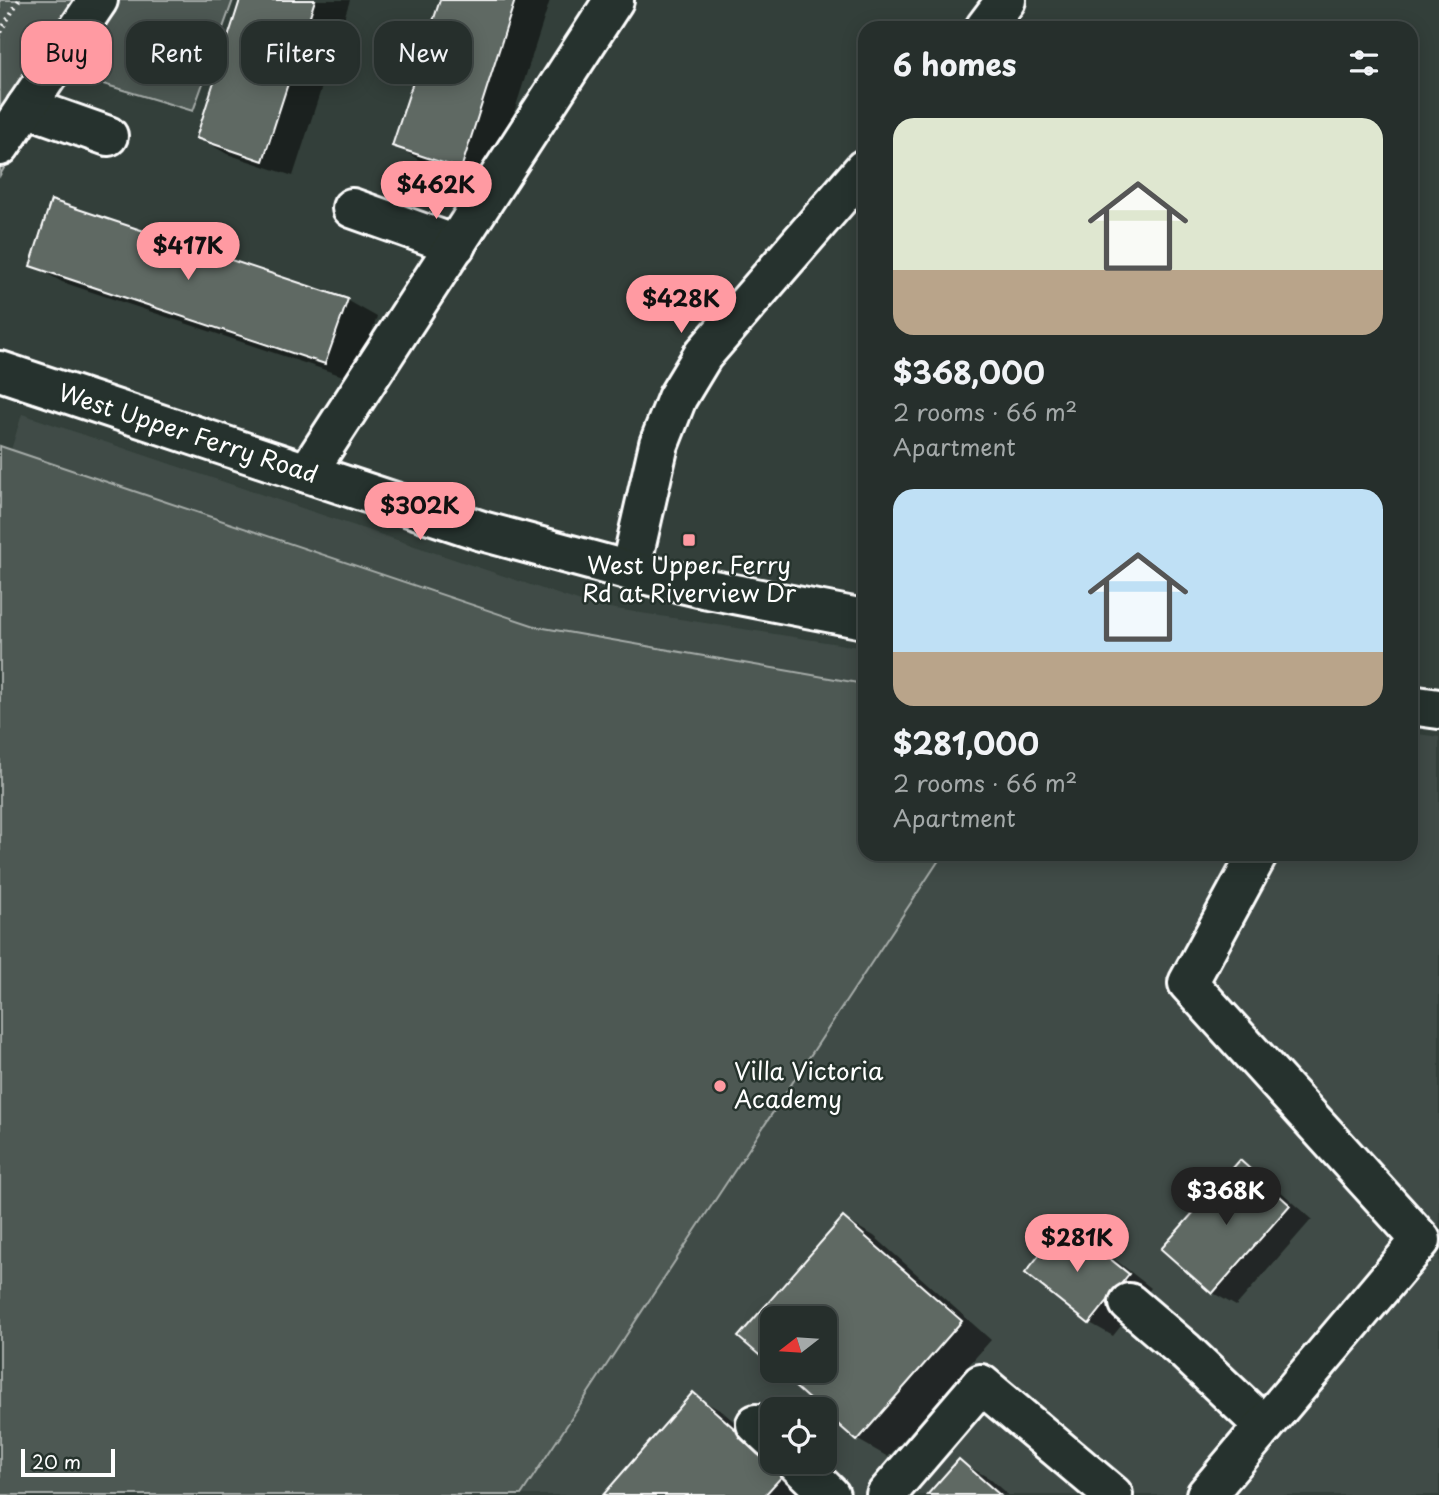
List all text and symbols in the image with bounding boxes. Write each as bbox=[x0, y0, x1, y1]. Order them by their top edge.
chip: Buy bbox=[21, 21, 112, 84]
chip: Rent bbox=[126, 21, 227, 84]
chip: Filters bbox=[241, 21, 360, 84]
chip: New bbox=[374, 21, 472, 84]
text: 6 homes bbox=[893, 41, 1016, 86]
icon: filters bbox=[1345, 44, 1383, 82]
pin: $462K bbox=[387, 162, 485, 221]
icon: home bbox=[1075, 163, 1201, 289]
text: $462K bbox=[397, 166, 475, 201]
pin: $417K bbox=[139, 222, 237, 282]
text: $417K bbox=[153, 227, 223, 262]
pin: $428K bbox=[632, 276, 730, 335]
text: $428K bbox=[642, 280, 720, 315]
text: $368,000 bbox=[893, 349, 1045, 394]
street label: West Upper Ferry Road bbox=[54, 373, 323, 491]
text: 2 rooms · 66 m² bbox=[893, 394, 1077, 429]
text: Apartment bbox=[893, 429, 1016, 464]
pin: $302K bbox=[371, 482, 469, 542]
text: $302K bbox=[380, 487, 460, 522]
marker: West Upper Ferry Rd at Riverview Dr bbox=[681, 532, 697, 548]
icon: home bbox=[1075, 534, 1201, 660]
place label: West Upper Ferry Rd at Riverview Dr bbox=[582, 546, 797, 610]
text: $281,000 bbox=[893, 720, 1039, 765]
text: 2 rooms · 66 m² bbox=[893, 765, 1077, 800]
text: Apartment bbox=[893, 800, 1016, 835]
place label: Villa Victoria Academy bbox=[734, 1052, 884, 1116]
marker: Villa Victoria Academy bbox=[712, 1078, 728, 1094]
pin: $368K bbox=[1177, 1168, 1275, 1227]
text: $368K bbox=[1187, 1172, 1265, 1207]
pin: $281K bbox=[1028, 1214, 1126, 1274]
text: $281K bbox=[1041, 1219, 1113, 1254]
north arrow bbox=[760, 1306, 836, 1382]
map controls bbox=[760, 1306, 837, 1474]
button: locate bbox=[760, 1397, 837, 1474]
scale bar bbox=[21, 1446, 116, 1478]
text: 20 m bbox=[32, 1447, 81, 1475]

